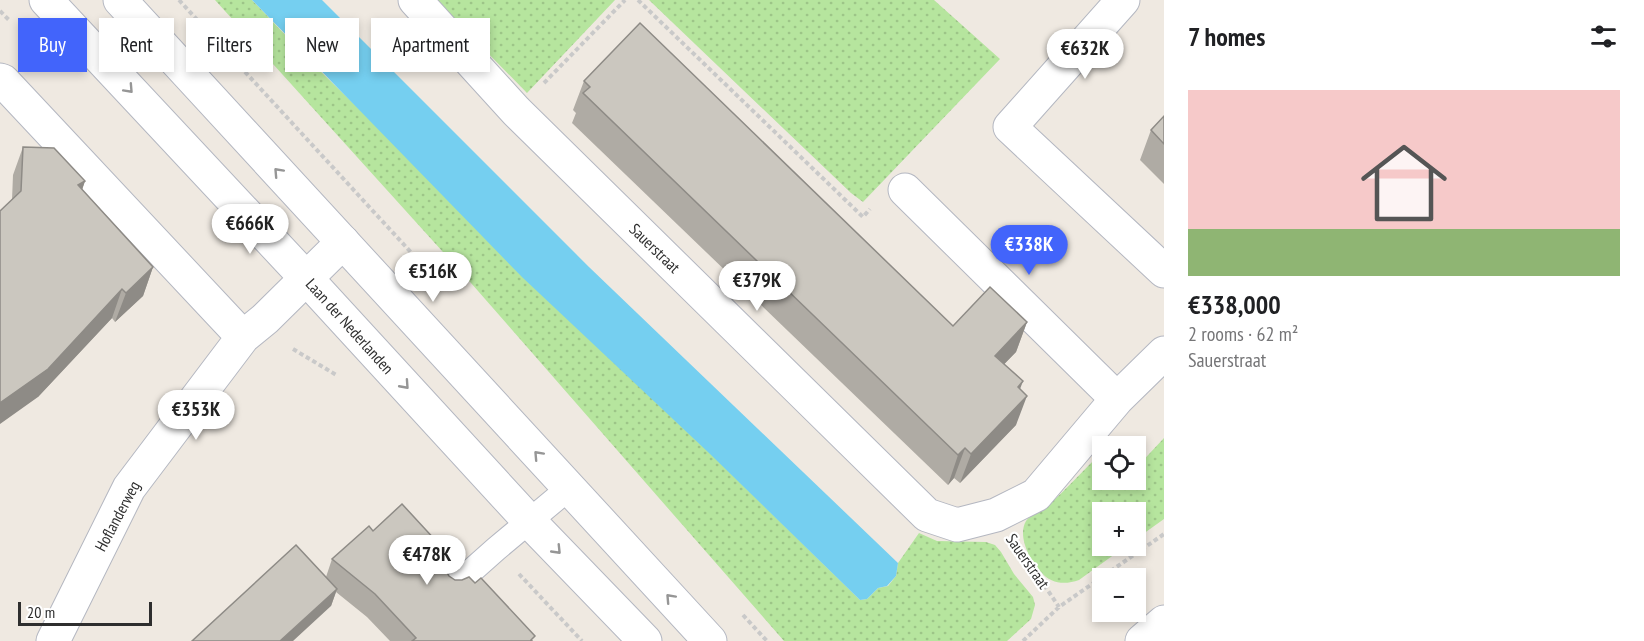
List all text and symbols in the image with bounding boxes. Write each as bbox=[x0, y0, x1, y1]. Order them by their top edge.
chip: Buy bbox=[18, 18, 87, 72]
chip: Rent bbox=[99, 18, 174, 72]
chip: Filters bbox=[186, 18, 273, 72]
chip: New bbox=[285, 18, 359, 72]
chip: Apartment bbox=[371, 18, 490, 72]
text: 7 homes bbox=[1188, 20, 1265, 53]
icon: filters bbox=[1587, 20, 1620, 53]
pin: €632K bbox=[1043, 29, 1127, 80]
text: €632K bbox=[1061, 35, 1109, 61]
one-way arrow bbox=[122, 82, 133, 92]
icon: home bbox=[1350, 129, 1458, 237]
one-way arrow bbox=[274, 168, 285, 179]
pin: €666K bbox=[208, 204, 292, 255]
text: €666K bbox=[226, 210, 274, 236]
street label: Sauerstraat bbox=[626, 219, 685, 277]
pin: €338K bbox=[987, 225, 1071, 276]
text: €338K bbox=[1005, 231, 1053, 257]
pin: €516K bbox=[391, 252, 475, 303]
text: €516K bbox=[409, 258, 457, 284]
pin: €379K bbox=[715, 261, 799, 312]
text: €379K bbox=[733, 267, 781, 293]
street label: Laan der Nederlanden bbox=[302, 274, 398, 378]
text: €338,000 bbox=[1188, 288, 1281, 321]
text: 2 rooms · 62 m² bbox=[1188, 321, 1298, 347]
text: Sauerstraat bbox=[1188, 347, 1266, 373]
one-way arrow bbox=[398, 379, 409, 389]
pin: €353K bbox=[154, 390, 238, 441]
text: €353K bbox=[172, 396, 220, 422]
map controls bbox=[1092, 436, 1146, 622]
button: locate bbox=[1092, 436, 1146, 490]
one-way arrow bbox=[534, 451, 545, 461]
street label: Hoflanderweg bbox=[90, 477, 144, 555]
button: + bbox=[1092, 502, 1146, 556]
street label: Sauerstraat bbox=[1002, 530, 1054, 593]
pin: €478K bbox=[385, 535, 469, 586]
text: €478K bbox=[403, 541, 451, 567]
one-way arrow bbox=[549, 542, 560, 553]
button: − bbox=[1092, 568, 1146, 622]
one-way arrow bbox=[666, 594, 677, 605]
scale bar bbox=[18, 599, 152, 626]
text: 20 m bbox=[27, 602, 55, 622]

